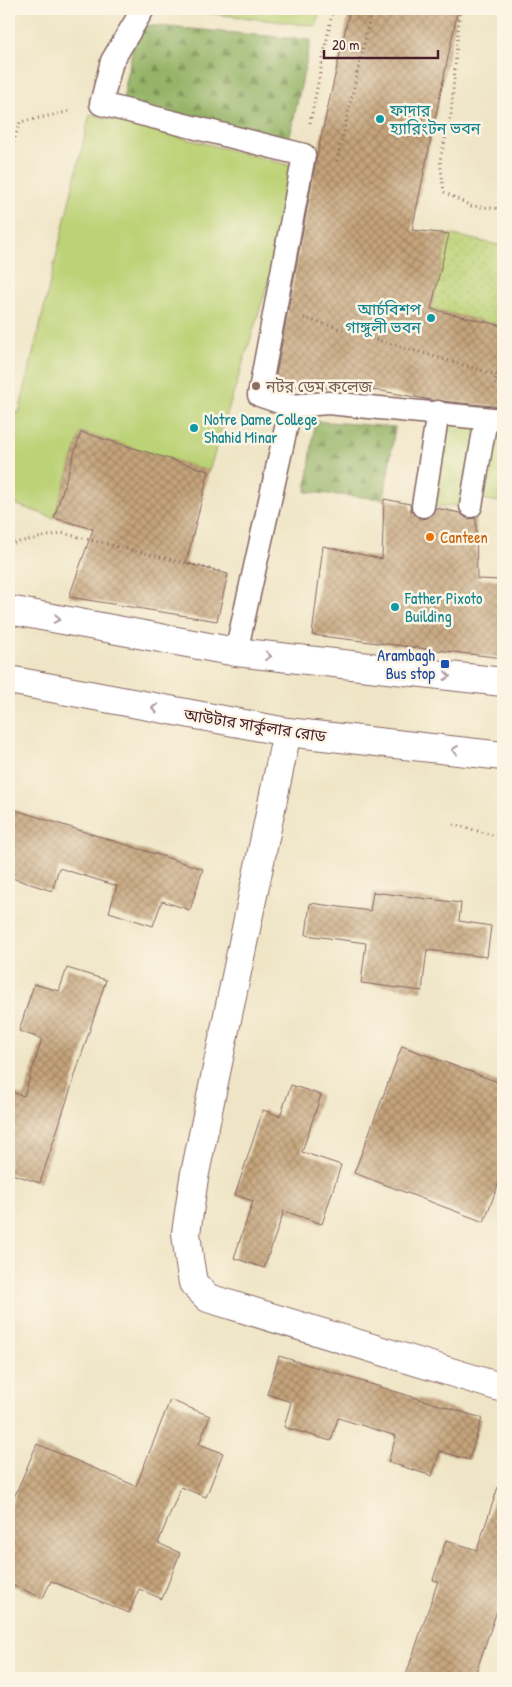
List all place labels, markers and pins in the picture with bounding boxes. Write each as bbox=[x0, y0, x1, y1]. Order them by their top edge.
place label: ফাদার হ্যারিংটন ভবন bbox=[389, 99, 481, 139]
marker: ফাদার হ্যারিংটন ভবন bbox=[374, 113, 386, 125]
place label: আর্চবিশপ গাঙ্গুলী ভবন bbox=[345, 298, 422, 338]
marker: আর্চবিশপ গাঙ্গুলী ভবন bbox=[425, 312, 437, 324]
place label: নটর ডেম কলেজ bbox=[265, 375, 373, 397]
marker: নটর ডেম কলেজ bbox=[250, 380, 262, 392]
place label: Notre Dame College Shahid Minar bbox=[204, 408, 318, 448]
marker: Notre Dame College Shahid Minar bbox=[188, 422, 200, 434]
place label: Canteen bbox=[440, 526, 488, 548]
marker: Canteen bbox=[424, 531, 436, 543]
place label: Father Pixoto Building bbox=[404, 587, 483, 627]
marker: Father Pixoto Building bbox=[389, 601, 401, 613]
place label: Arambagh Bus stop bbox=[377, 644, 435, 684]
marker: Arambagh Bus stop bbox=[439, 658, 451, 670]

